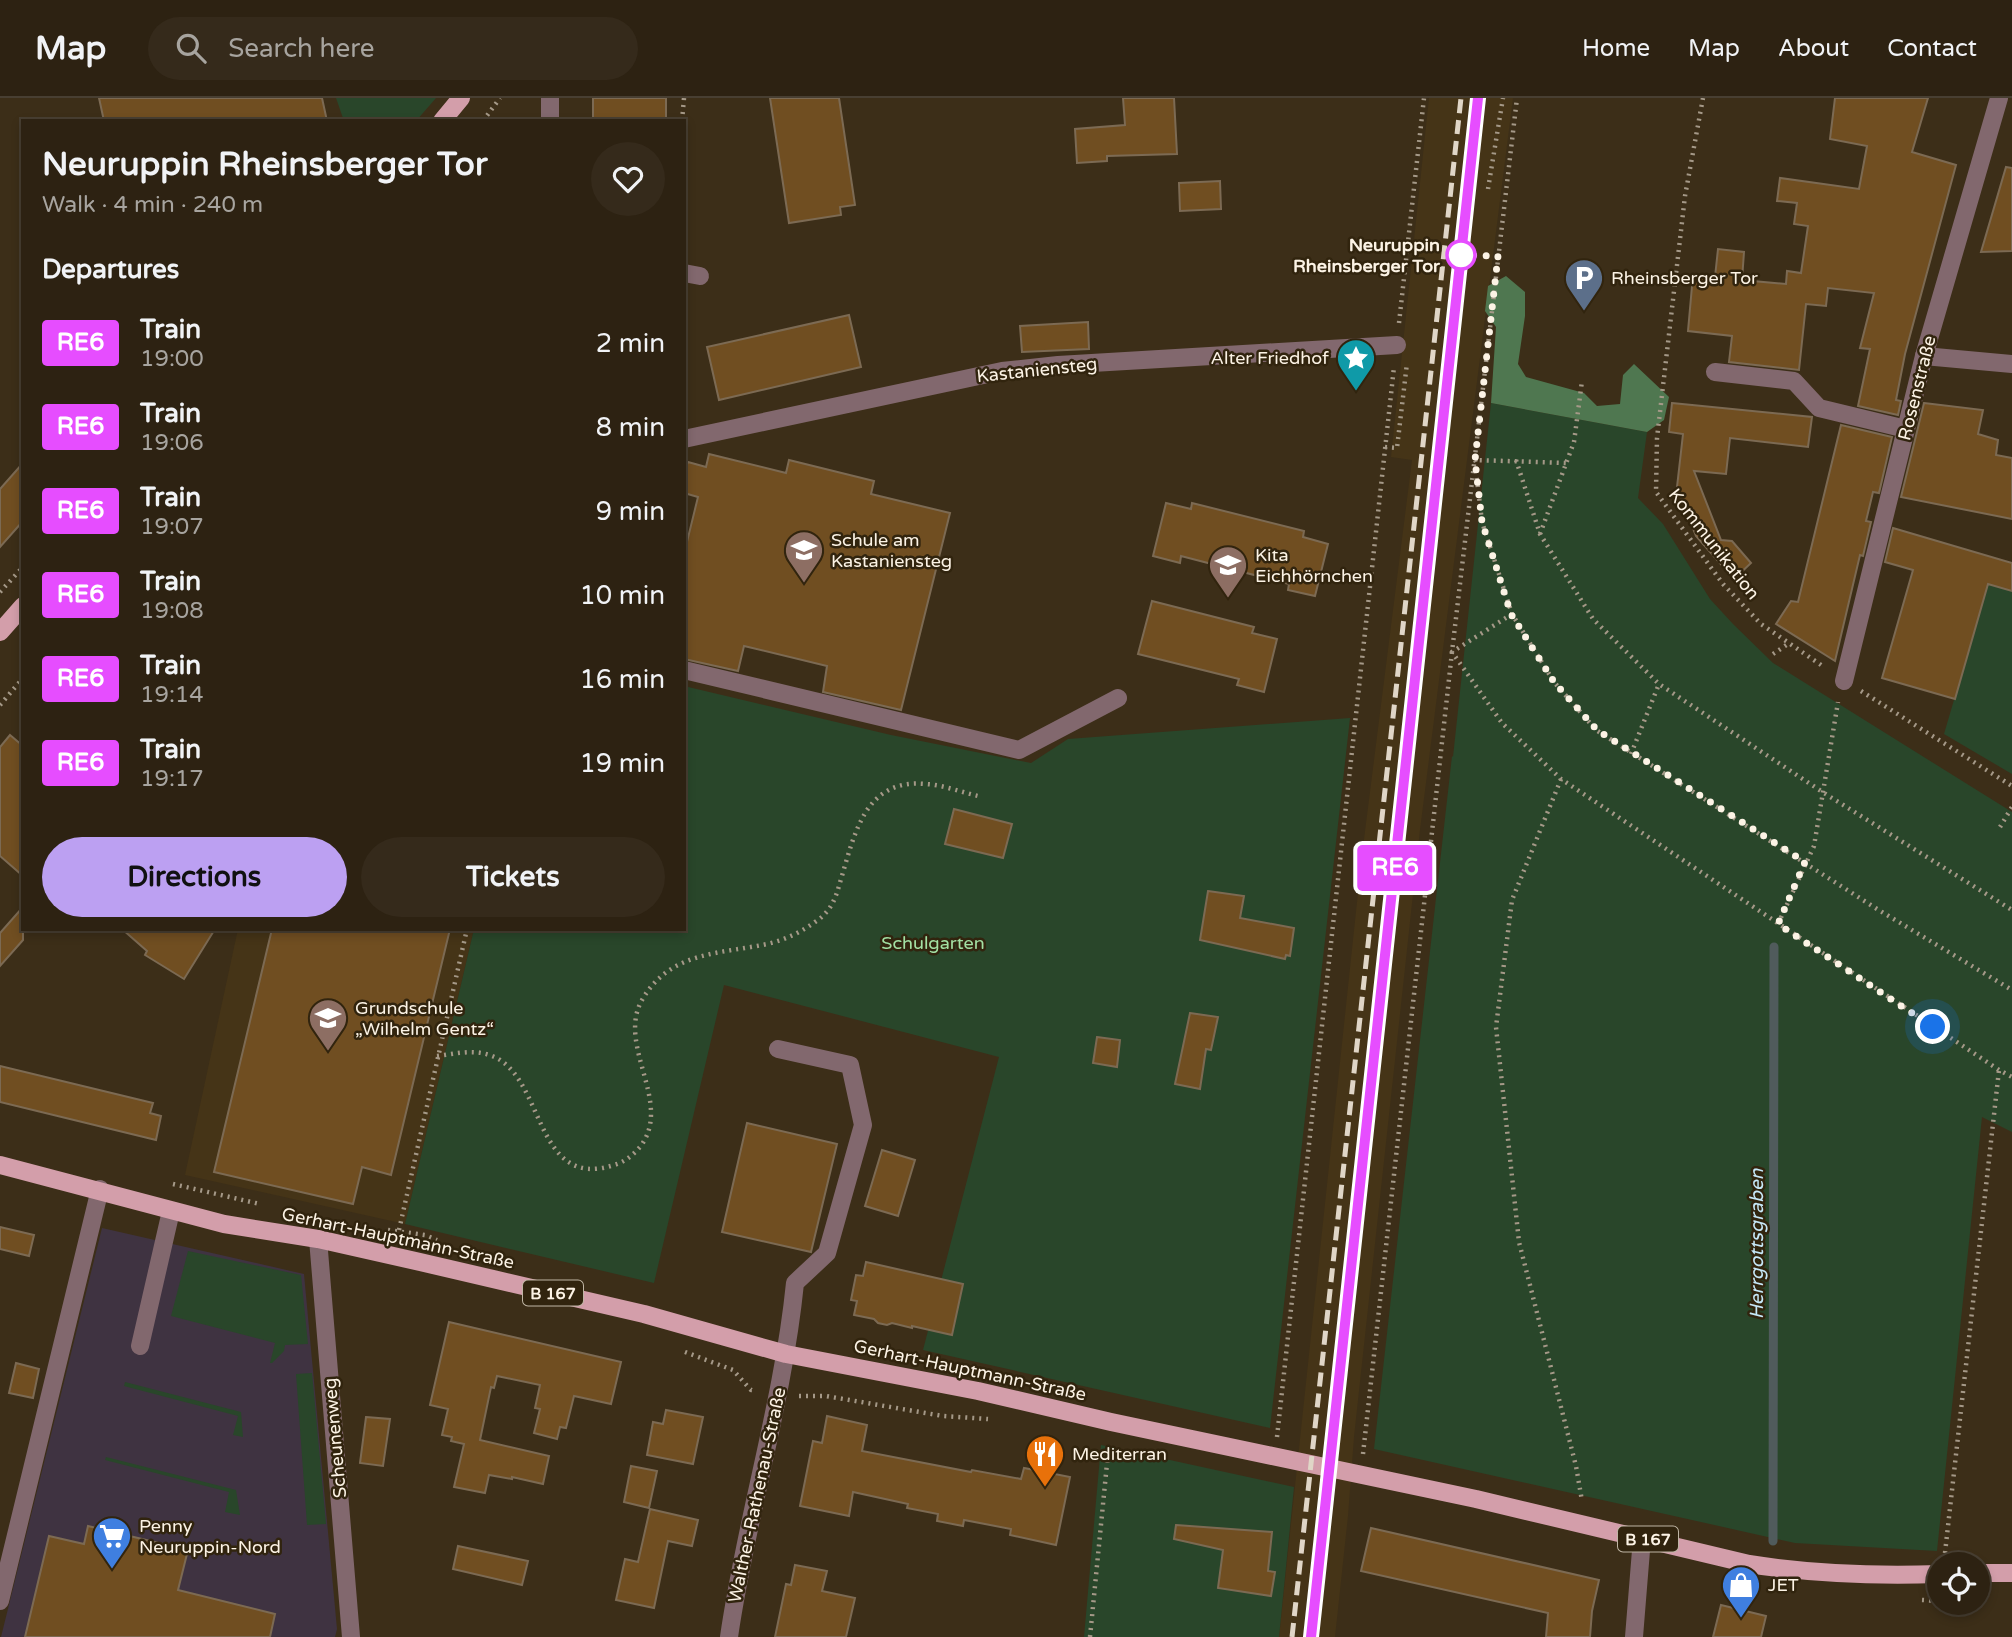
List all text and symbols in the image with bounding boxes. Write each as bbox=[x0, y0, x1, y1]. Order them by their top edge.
search box bbox=[148, 17, 638, 80]
text: Map bbox=[35, 29, 106, 68]
icon: search bbox=[172, 29, 210, 67]
text: Search here bbox=[228, 33, 374, 64]
text: Home bbox=[1582, 34, 1650, 63]
text: Map bbox=[1688, 34, 1740, 63]
text: About bbox=[1778, 34, 1849, 63]
text: Contact bbox=[1887, 34, 1977, 63]
button: heart bbox=[591, 142, 665, 216]
text: Neuruppin Rheinsberger Tor bbox=[42, 145, 488, 184]
text: Walk · 4 min · 240 m bbox=[42, 191, 263, 219]
place label: Neuruppin Rheinsberger Tor bbox=[1293, 234, 1441, 277]
marker: Neuruppin Rheinsberger Tor bbox=[1446, 240, 1476, 270]
text: Departures bbox=[42, 254, 179, 285]
parking icon: Rheinsberger Tor bbox=[1563, 257, 1605, 312]
place label: Rheinsberger Tor bbox=[1611, 267, 1758, 289]
text: Train bbox=[140, 314, 201, 345]
text: RE6 bbox=[57, 328, 104, 357]
text: 2 min bbox=[596, 328, 665, 359]
street label: Rosenstraße bbox=[1893, 333, 1941, 443]
place icon: Alter Friedhof bbox=[1335, 337, 1377, 392]
text: 19:00 bbox=[140, 345, 204, 373]
place label: Alter Friedhof bbox=[1211, 347, 1329, 369]
street label: Kastaniensteg bbox=[976, 353, 1098, 387]
text: Train bbox=[140, 398, 201, 429]
text: RE6 bbox=[57, 412, 104, 441]
text: 8 min bbox=[596, 412, 665, 443]
text: 19:06 bbox=[140, 429, 204, 457]
text: Train bbox=[140, 482, 201, 513]
street label: Kommunikation bbox=[1664, 484, 1764, 604]
text: RE6 bbox=[57, 496, 104, 525]
text: 9 min bbox=[596, 496, 665, 527]
text: 19:07 bbox=[140, 513, 204, 541]
school or university icon: Schule am Kastaniensteg bbox=[783, 529, 825, 584]
place label: Schule am Kastaniensteg bbox=[831, 529, 952, 572]
school or university icon: Kita Eichhörnchen bbox=[1207, 544, 1249, 599]
place label: Kita Eichhörnchen bbox=[1255, 544, 1373, 587]
text: Train bbox=[140, 566, 201, 597]
text: RE6 bbox=[57, 580, 104, 609]
text: 10 min bbox=[579, 580, 665, 611]
text: 19:08 bbox=[140, 597, 204, 625]
text: Train bbox=[140, 650, 201, 681]
text: RE6 bbox=[57, 664, 104, 693]
text: 16 min bbox=[579, 664, 665, 695]
text: 19:14 bbox=[140, 681, 204, 709]
text: Train bbox=[140, 734, 201, 765]
text: RE6 bbox=[57, 748, 104, 777]
text: 19 min bbox=[579, 748, 665, 779]
text: 19:17 bbox=[140, 765, 204, 793]
button: Directions bbox=[42, 837, 347, 917]
button: Tickets bbox=[361, 837, 665, 917]
line badge: RE6 bbox=[1355, 845, 1435, 891]
text: RE6 bbox=[1371, 853, 1419, 882]
park label: Schulgarten bbox=[881, 932, 985, 954]
school or university icon: Grundschule „Wilhelm Gentz“ bbox=[307, 997, 349, 1052]
place label: Grundschule „Wilhelm Gentz“ bbox=[355, 997, 494, 1040]
your location bbox=[1915, 1009, 1950, 1044]
water label: Herrgottsgraben bbox=[1746, 1168, 1768, 1319]
street label: Gerhart-Hauptmann-Straße bbox=[280, 1203, 516, 1273]
road number: B 167 bbox=[523, 1280, 583, 1306]
street label: Gerhart-Hauptmann-Straße bbox=[852, 1335, 1088, 1405]
street label: Scheunenweg bbox=[319, 1377, 351, 1499]
street label: Walther-Rathenau-Straße bbox=[723, 1385, 791, 1605]
restaurant icon: Mediterran bbox=[1024, 1433, 1066, 1488]
place label: Mediterran bbox=[1072, 1443, 1167, 1465]
supermarket icon: Penny Neuruppin-Nord bbox=[91, 1515, 133, 1570]
place label: Penny Neuruppin-Nord bbox=[139, 1515, 281, 1558]
road number: B 167 bbox=[1618, 1526, 1678, 1552]
map controls bbox=[1927, 1552, 1990, 1615]
button: locate bbox=[1927, 1552, 1990, 1615]
shop icon: JET bbox=[1720, 1564, 1762, 1619]
place label: JET bbox=[1768, 1574, 1799, 1596]

